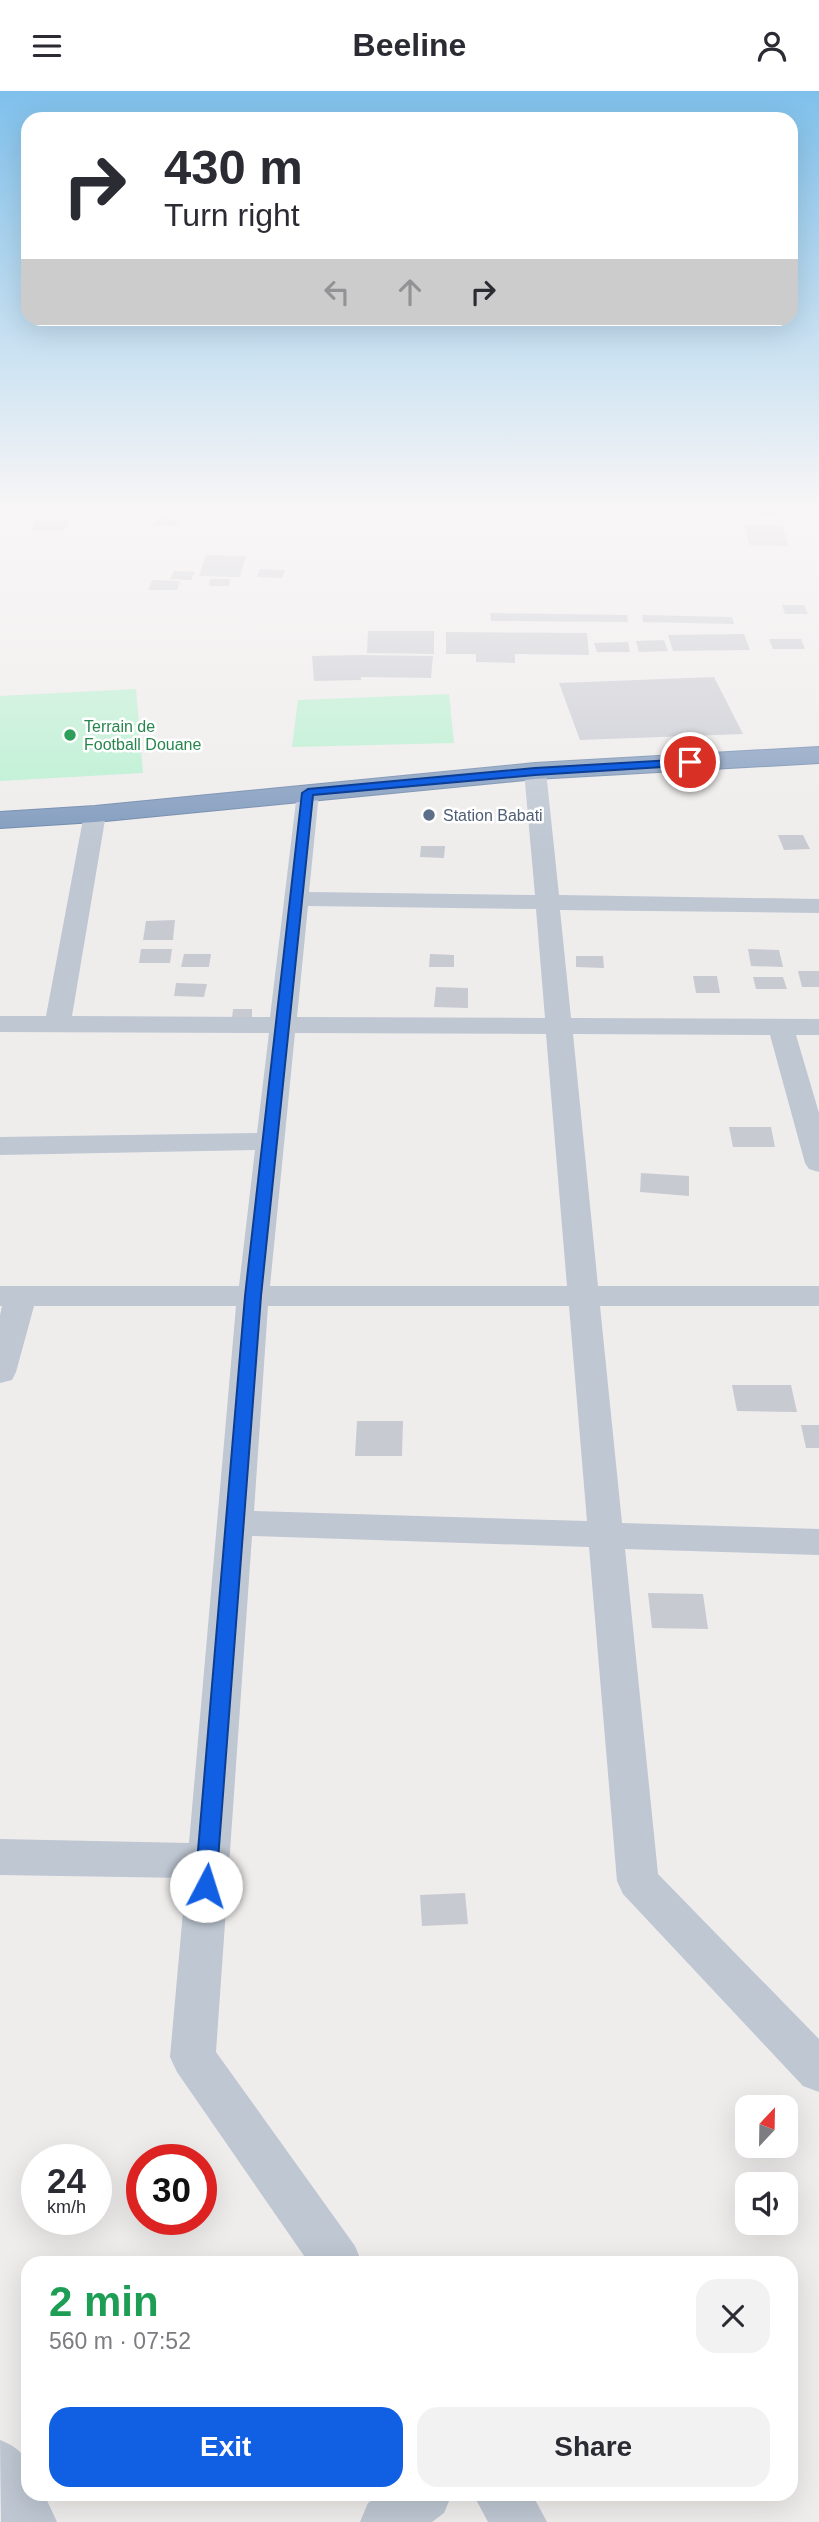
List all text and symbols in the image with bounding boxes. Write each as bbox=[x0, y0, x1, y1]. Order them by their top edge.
icon: menu bbox=[28, 27, 66, 65]
text: Beeline bbox=[353, 27, 466, 63]
icon: person bbox=[753, 27, 791, 65]
icon: right bbox=[49, 140, 140, 231]
text: 430 m bbox=[164, 140, 303, 194]
text: Turn right bbox=[164, 197, 300, 233]
icon: left bbox=[318, 273, 356, 311]
icon: ahead bbox=[391, 273, 429, 311]
icon: right bbox=[464, 273, 502, 311]
place label: Terrain de Football Douane bbox=[84, 718, 202, 753]
marker: Terrain de Football Douane bbox=[62, 727, 78, 743]
pin bbox=[660, 732, 720, 792]
icon: arrive bbox=[671, 743, 709, 781]
marker: Station Babati bbox=[421, 807, 437, 823]
place label: Station Babati bbox=[443, 807, 543, 824]
position arrow bbox=[169, 1849, 243, 1923]
north arrow bbox=[735, 2095, 798, 2158]
map controls bbox=[735, 2095, 798, 2235]
speed limit sign: 30 bbox=[126, 2144, 217, 2235]
text: 24 bbox=[47, 2161, 86, 2200]
button: sound bbox=[735, 2172, 798, 2235]
text: km/h bbox=[47, 2197, 86, 2217]
text: 2 min bbox=[49, 2278, 159, 2325]
button: close bbox=[696, 2279, 770, 2353]
text: 560 m · 07:52 bbox=[49, 2328, 191, 2354]
button: Exit bbox=[49, 2407, 403, 2487]
button: Share bbox=[417, 2407, 770, 2487]

